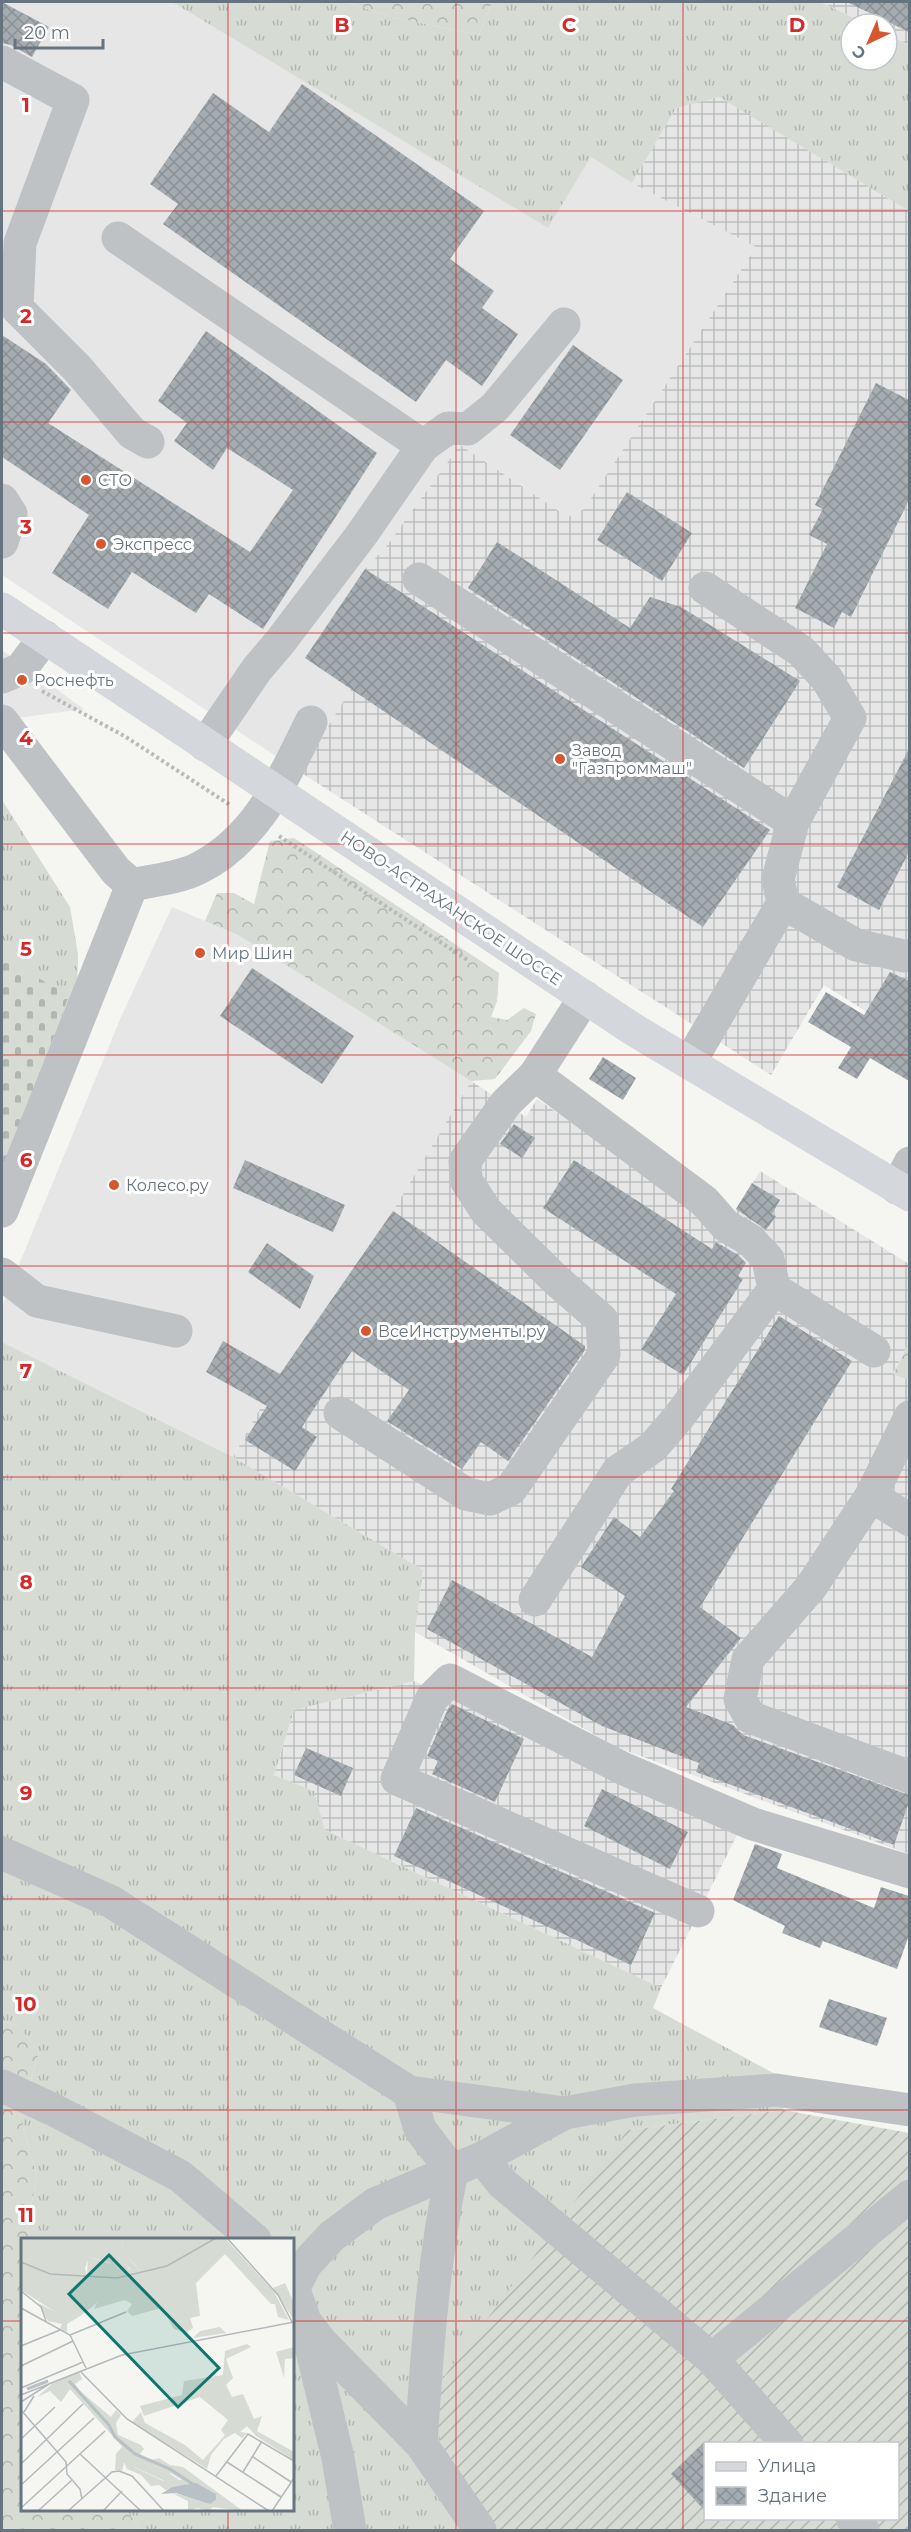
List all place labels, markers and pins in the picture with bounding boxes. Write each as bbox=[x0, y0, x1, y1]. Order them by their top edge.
place label: СТО bbox=[98, 471, 132, 490]
marker: СТО bbox=[79, 473, 93, 487]
place label: Экспресс bbox=[113, 535, 192, 554]
marker: Экспресс bbox=[94, 537, 108, 551]
place label: Роснефть bbox=[34, 671, 114, 690]
marker: Роснефть bbox=[15, 673, 29, 687]
place label: Завод "Газпроммаш" bbox=[572, 741, 692, 778]
marker: Завод "Газпроммаш" bbox=[553, 752, 567, 766]
place label: Мир Шин bbox=[212, 944, 293, 963]
marker: Мир Шин bbox=[193, 946, 207, 960]
place label: Колесо.ру bbox=[126, 1176, 209, 1195]
marker: Колесо.ру bbox=[107, 1178, 121, 1192]
place label: ВсеИнструменты.ру bbox=[378, 1322, 545, 1341]
marker: ВсеИнструменты.ру bbox=[359, 1324, 373, 1338]

